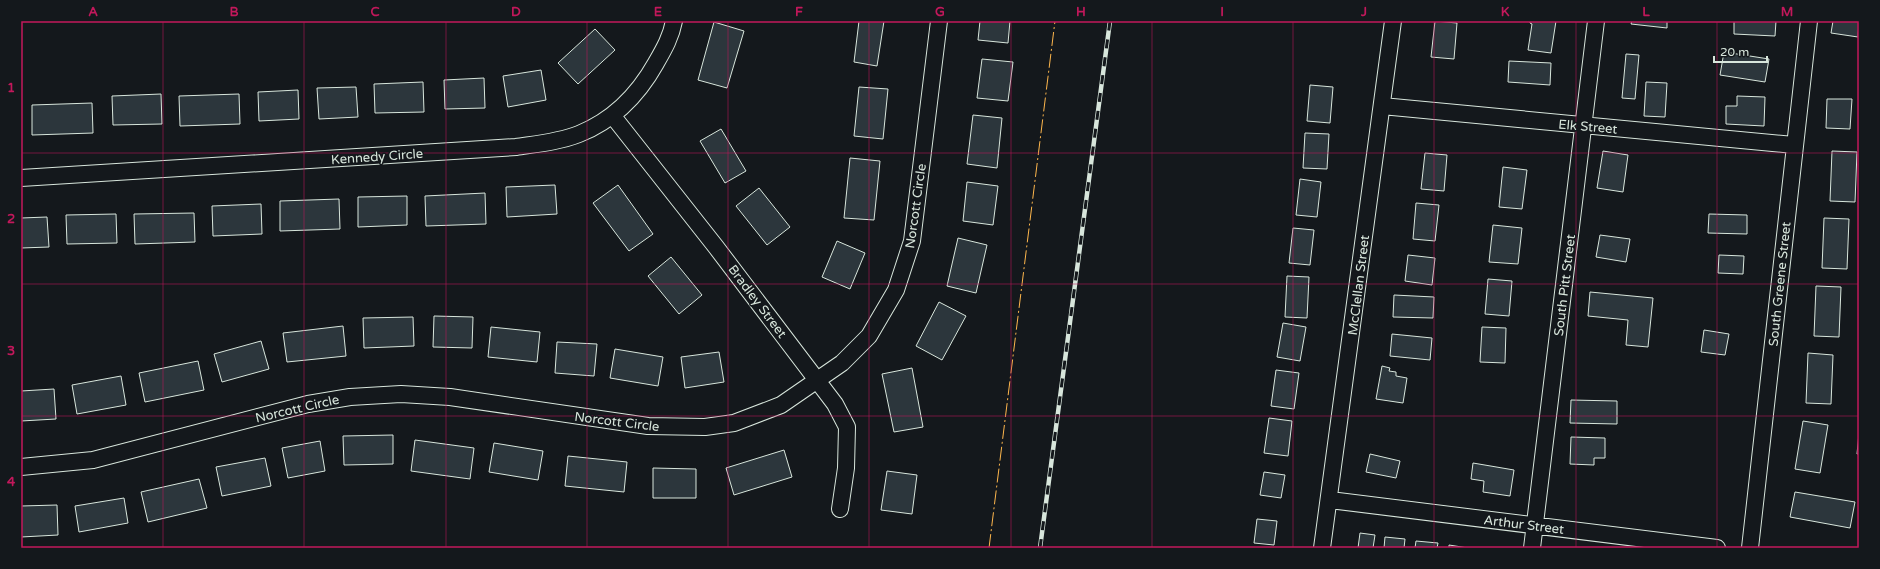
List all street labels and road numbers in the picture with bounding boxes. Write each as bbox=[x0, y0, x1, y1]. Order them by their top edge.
street label: Elk Street bbox=[1558, 116, 1618, 138]
street label: Kennedy Circle bbox=[330, 146, 424, 168]
street label: Norcott Circle bbox=[902, 163, 930, 250]
street label: South Greene Street bbox=[1765, 221, 1794, 347]
street label: South Pitt Street bbox=[1551, 233, 1579, 337]
street label: McClellan Street bbox=[1345, 234, 1373, 336]
street label: Bradley Street bbox=[724, 262, 790, 341]
street label: Norcott Circle bbox=[254, 392, 341, 426]
street label: Norcott Circle bbox=[573, 409, 660, 435]
street label: Arthur Street bbox=[1483, 512, 1565, 538]

